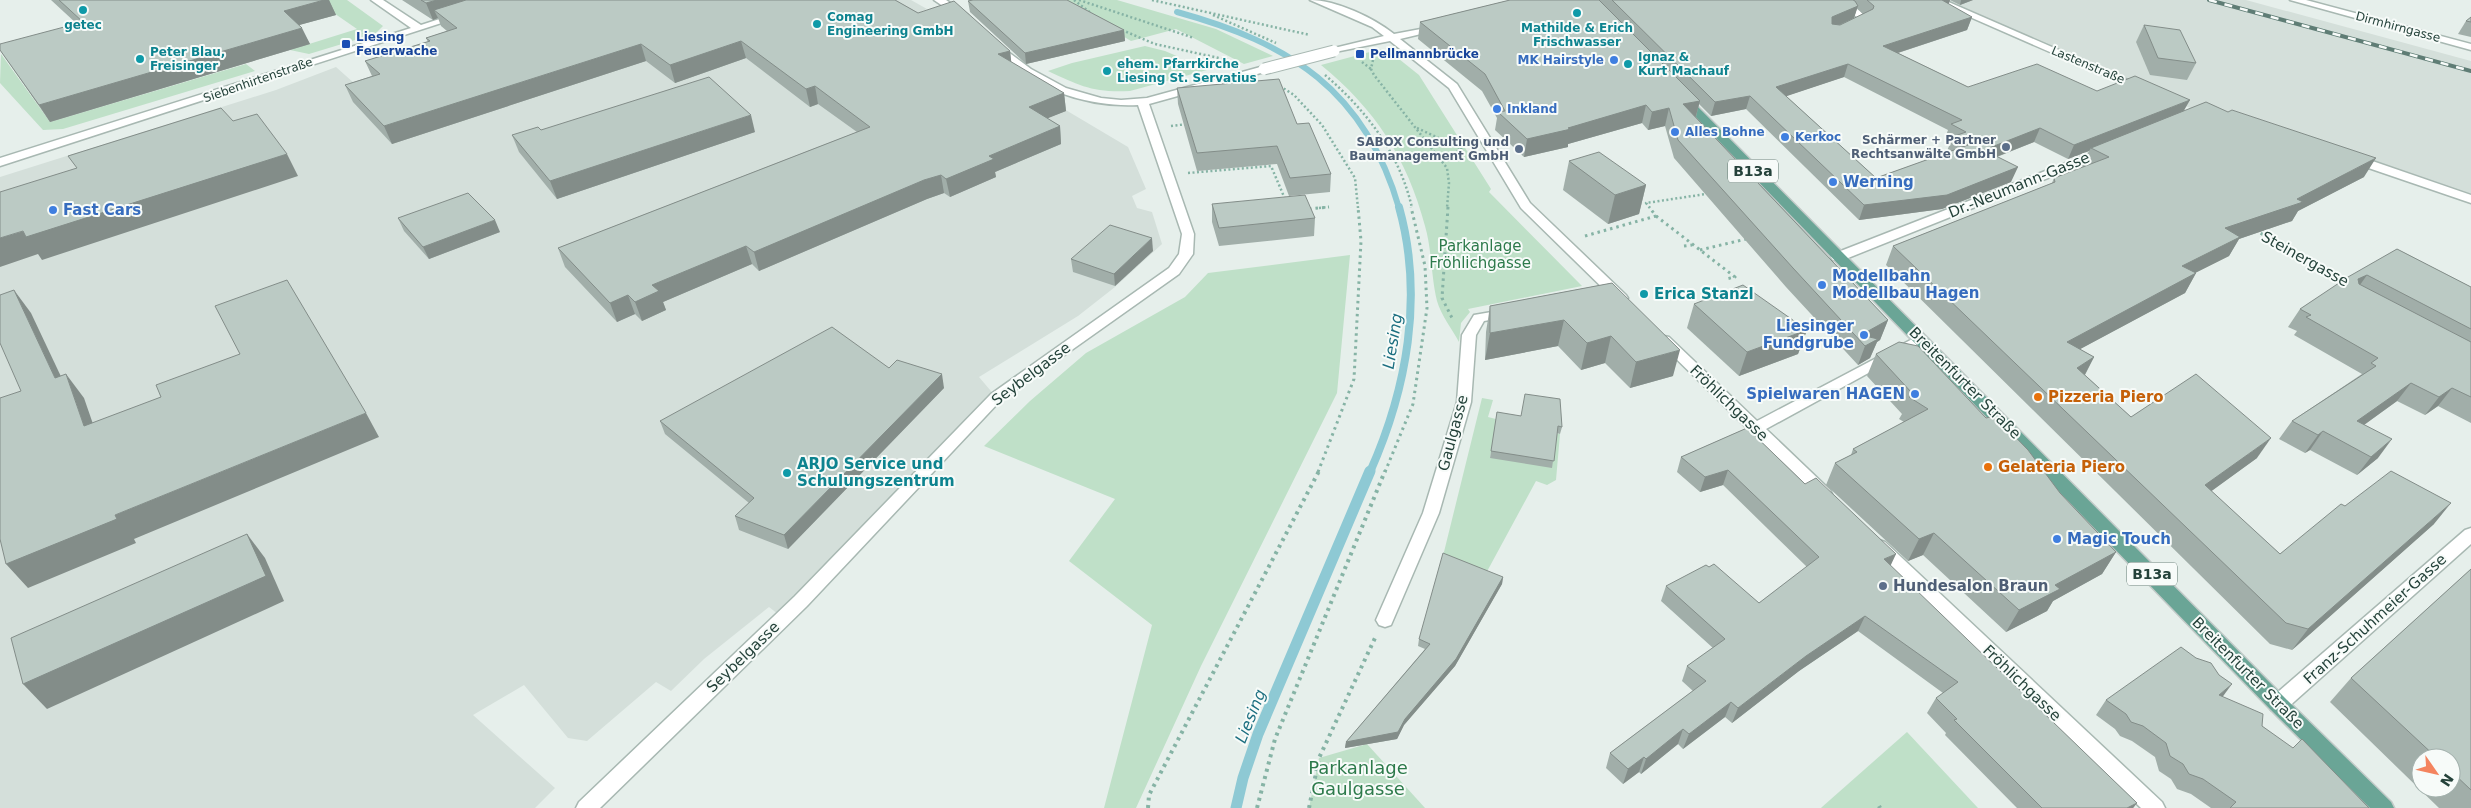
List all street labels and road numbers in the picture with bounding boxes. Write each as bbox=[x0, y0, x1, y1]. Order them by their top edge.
street label: Dirmhirngasse bbox=[2354, 9, 2442, 45]
street label: Lastenstraße bbox=[2049, 43, 2127, 87]
street label: Siebenhirtenstraße bbox=[201, 55, 315, 105]
street label: Dr.-Neumann-Gasse bbox=[1946, 148, 2092, 222]
road number: B13a bbox=[1728, 160, 1778, 182]
street label: Steinergasse bbox=[2258, 228, 2352, 290]
street label: Breitenfurter Straße bbox=[1905, 323, 2025, 443]
street label: Seybelgasse bbox=[988, 338, 1074, 410]
street label: Fröhlichgasse bbox=[1686, 361, 1772, 445]
street label: Gaulgasse bbox=[1434, 393, 1472, 473]
street label: Franz-Schuhmeier-Gasse bbox=[2300, 550, 2450, 688]
road number: B13a bbox=[2127, 562, 2177, 586]
street label: Breitenfurter Straße bbox=[2188, 613, 2308, 733]
street label: Seybelgasse bbox=[703, 618, 783, 696]
street label: Fröhlichgasse bbox=[1979, 641, 2065, 725]

